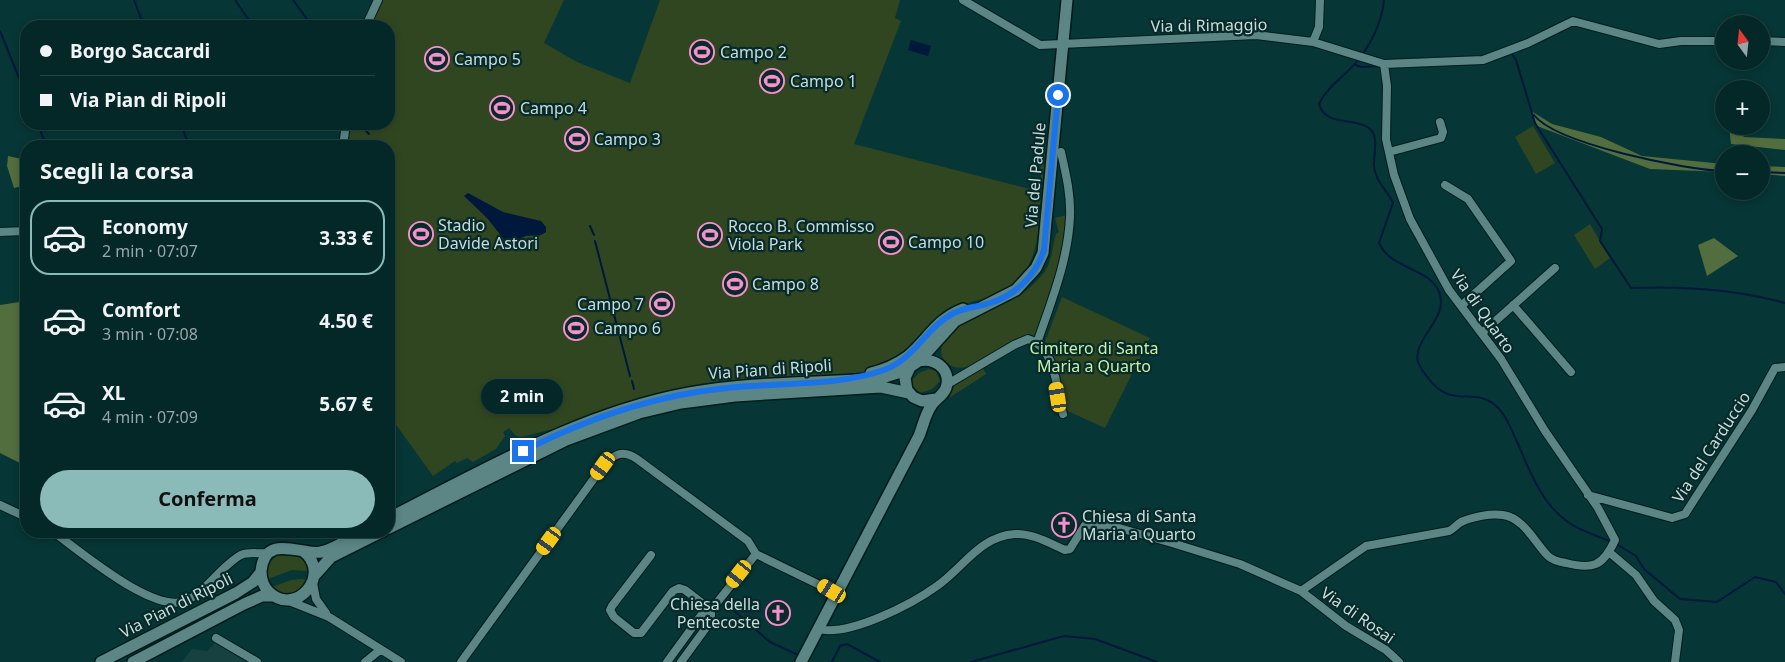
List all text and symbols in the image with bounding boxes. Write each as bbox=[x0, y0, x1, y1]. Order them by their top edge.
street label: Via di Rimaggio bbox=[1151, 13, 1267, 37]
north arrow bbox=[1715, 15, 1770, 70]
map controls bbox=[1715, 15, 1770, 200]
text: Borgo Saccardi bbox=[70, 38, 210, 64]
sports icon: Campo 2 bbox=[689, 39, 715, 65]
place label: Campo 2 bbox=[720, 41, 787, 63]
sports icon: Campo 5 bbox=[424, 46, 450, 72]
place label: Campo 5 bbox=[454, 48, 521, 70]
sports icon: Campo 1 bbox=[759, 68, 785, 94]
place label: Campo 1 bbox=[790, 70, 857, 92]
button: + bbox=[1715, 80, 1770, 135]
route start bbox=[1047, 84, 1069, 106]
text: Via Pian di Ripoli bbox=[70, 87, 227, 113]
sports icon: Campo 4 bbox=[489, 95, 515, 121]
place label: Campo 4 bbox=[520, 97, 587, 119]
street label: Via del Padule bbox=[1019, 121, 1051, 229]
sports icon: Campo 3 bbox=[564, 126, 590, 152]
place label: Campo 3 bbox=[594, 128, 661, 150]
button: − bbox=[1715, 145, 1770, 200]
text: Scegli la corsa bbox=[40, 155, 194, 185]
text: Economy bbox=[102, 214, 188, 240]
place label: Stadio Davide Astori bbox=[438, 214, 538, 254]
icon: car bbox=[42, 215, 87, 260]
place label: Rocco B. Commisso Viola Park bbox=[728, 215, 874, 255]
sports icon: Stadio Davide Astori bbox=[408, 221, 434, 247]
sports icon: Rocco B. Commisso Viola Park bbox=[697, 222, 723, 248]
text: 3.33 € bbox=[319, 225, 373, 251]
sports icon: Campo 10 bbox=[878, 229, 904, 255]
place label: Campo 10 bbox=[908, 231, 984, 253]
text: 2 min · 07:07 bbox=[102, 240, 198, 262]
street label: Via di Quarto bbox=[1446, 264, 1520, 358]
sports icon: Campo 8 bbox=[722, 271, 748, 297]
place label: Campo 8 bbox=[752, 273, 819, 295]
sports icon: Campo 7 bbox=[649, 291, 675, 317]
place label: Campo 7 bbox=[577, 293, 644, 315]
text: Comfort bbox=[102, 297, 181, 323]
icon: car bbox=[42, 298, 87, 343]
text: 4.50 € bbox=[319, 308, 373, 334]
sports icon: Campo 6 bbox=[563, 315, 589, 341]
place label: Campo 6 bbox=[594, 317, 661, 339]
text: 3 min · 07:08 bbox=[102, 323, 198, 345]
park label: Cimitero di Santa Maria a Quarto bbox=[1030, 337, 1158, 377]
street label: Via Pian di Ripoli bbox=[708, 354, 832, 384]
callout: 2 min bbox=[482, 378, 564, 414]
text: XL bbox=[102, 380, 125, 406]
icon: car bbox=[42, 381, 87, 426]
car bbox=[1048, 381, 1067, 413]
text: 2 min bbox=[500, 385, 544, 407]
street label: Via del Carduccio bbox=[1667, 387, 1755, 507]
text: 5.67 € bbox=[319, 391, 373, 417]
text: 4 min · 07:09 bbox=[102, 406, 198, 428]
route end bbox=[512, 440, 534, 462]
car bbox=[588, 449, 617, 483]
button: Conferma bbox=[40, 470, 375, 528]
place label: Chiesa di Santa Maria a Quarto bbox=[1082, 505, 1196, 545]
church icon: Chiesa di Santa Maria a Quarto bbox=[1051, 512, 1077, 538]
car bbox=[534, 524, 563, 558]
car bbox=[723, 558, 754, 590]
street label: Via Pian di Ripoli bbox=[116, 567, 236, 643]
car bbox=[815, 577, 848, 605]
street label: Via di Rosai bbox=[1317, 581, 1399, 649]
place label: Chiesa della Pentecoste bbox=[670, 593, 760, 633]
church icon: Chiesa della Pentecoste bbox=[765, 600, 791, 626]

